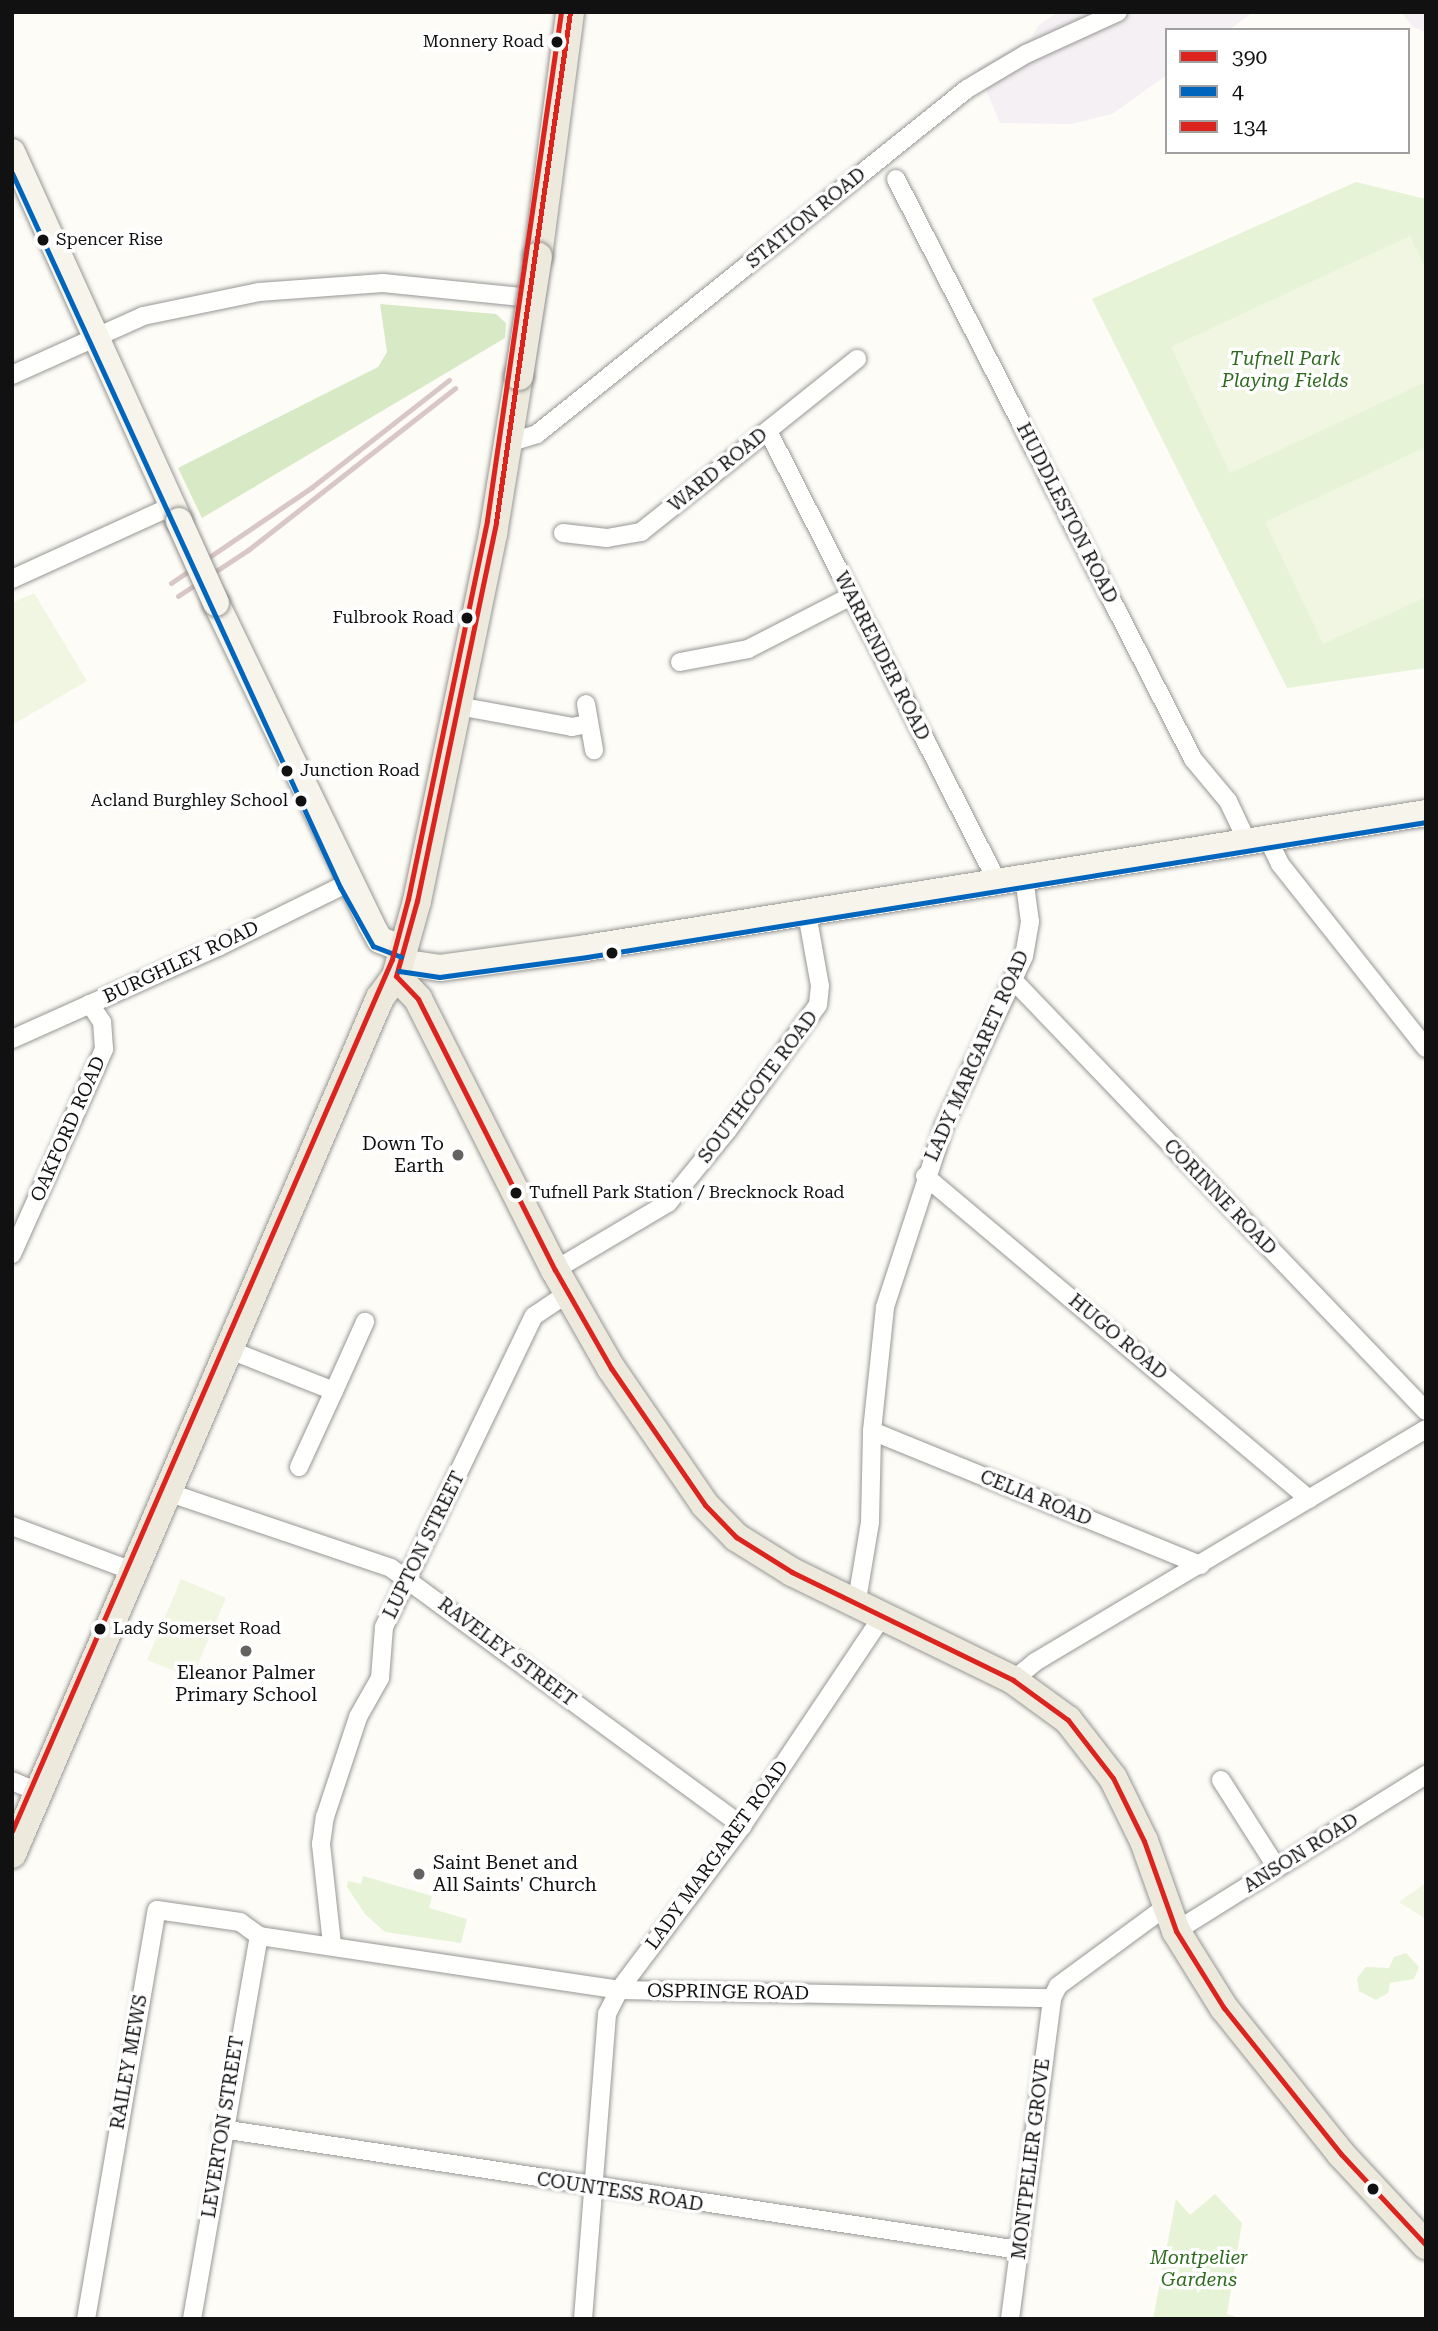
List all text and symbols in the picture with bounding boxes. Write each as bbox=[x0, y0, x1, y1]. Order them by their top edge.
legend bbox=[1165, 28, 1410, 154]
place label: Monnery Road bbox=[423, 32, 544, 52]
marker: Monnery Road bbox=[550, 35, 564, 49]
text: 390 bbox=[1232, 45, 1267, 69]
text: 4 bbox=[1232, 80, 1244, 104]
text: 134 bbox=[1232, 115, 1267, 139]
street label: STATION ROAD bbox=[742, 163, 870, 273]
place label: Spencer Rise bbox=[56, 230, 163, 250]
marker: Spencer Rise bbox=[36, 233, 50, 247]
park label: Tufnell Park Playing Fields bbox=[1222, 348, 1348, 392]
street label: HUDDLESTON ROAD bbox=[1012, 419, 1122, 607]
street label: WARD ROAD bbox=[664, 423, 772, 517]
street label: WARRENDER ROAD bbox=[830, 568, 934, 744]
place label: Fulbrook Road bbox=[332, 608, 454, 628]
marker: Fulbrook Road bbox=[460, 611, 474, 625]
place label: Junction Road bbox=[300, 761, 420, 781]
marker: Junction Road bbox=[280, 764, 294, 778]
place label: Acland Burghley School bbox=[91, 791, 288, 811]
marker: Acland Burghley School bbox=[294, 794, 308, 808]
street label: BURGHLEY ROAD bbox=[100, 916, 262, 1008]
unlabelled marker bbox=[605, 946, 619, 960]
street label: LADY MARGARET ROAD bbox=[920, 947, 1034, 1165]
street label: SOUTHCOTE ROAD bbox=[693, 1007, 823, 1167]
street label: OAKFORD ROAD bbox=[26, 1053, 110, 1205]
place label: Down To Earth bbox=[362, 1133, 444, 1177]
street label: CORINNE ROAD bbox=[1159, 1134, 1281, 1260]
marker: Down To Earth bbox=[450, 1147, 466, 1163]
place label: Tufnell Park Station / Brecknock Road bbox=[529, 1183, 844, 1203]
marker: Tufnell Park Station / Brecknock Road bbox=[509, 1186, 523, 1200]
street label: HUGO ROAD bbox=[1064, 1289, 1172, 1385]
street label: CELIA ROAD bbox=[977, 1465, 1095, 1531]
street label: LUPTON STREET bbox=[378, 1468, 470, 1622]
street label: RAVELEY STREET bbox=[434, 1593, 580, 1711]
place label: Lady Somerset Road bbox=[113, 1619, 281, 1639]
marker: Lady Somerset Road bbox=[93, 1622, 107, 1636]
marker: Eleanor Palmer Primary School bbox=[238, 1643, 254, 1659]
place label: Eleanor Palmer Primary School bbox=[175, 1662, 317, 1706]
street label: LADY MARGARET ROAD bbox=[641, 1756, 793, 1954]
street label: ANSON ROAD bbox=[1239, 1809, 1363, 1897]
place label: Saint Benet and All Saints' Church bbox=[433, 1852, 597, 1896]
marker: Saint Benet and All Saints' Church bbox=[411, 1866, 427, 1882]
street label: OSPRINGE ROAD bbox=[647, 1979, 809, 2005]
street label: RAILEY MEWS bbox=[106, 1993, 152, 2131]
street label: LEVERTON STREET bbox=[197, 2034, 249, 2220]
street label: MONTPELIER GROVE bbox=[1007, 2057, 1055, 2261]
street label: COUNTESS ROAD bbox=[535, 2168, 705, 2216]
unlabelled marker bbox=[1366, 2182, 1380, 2196]
park label: Montpelier Gardens bbox=[1150, 2247, 1248, 2291]

